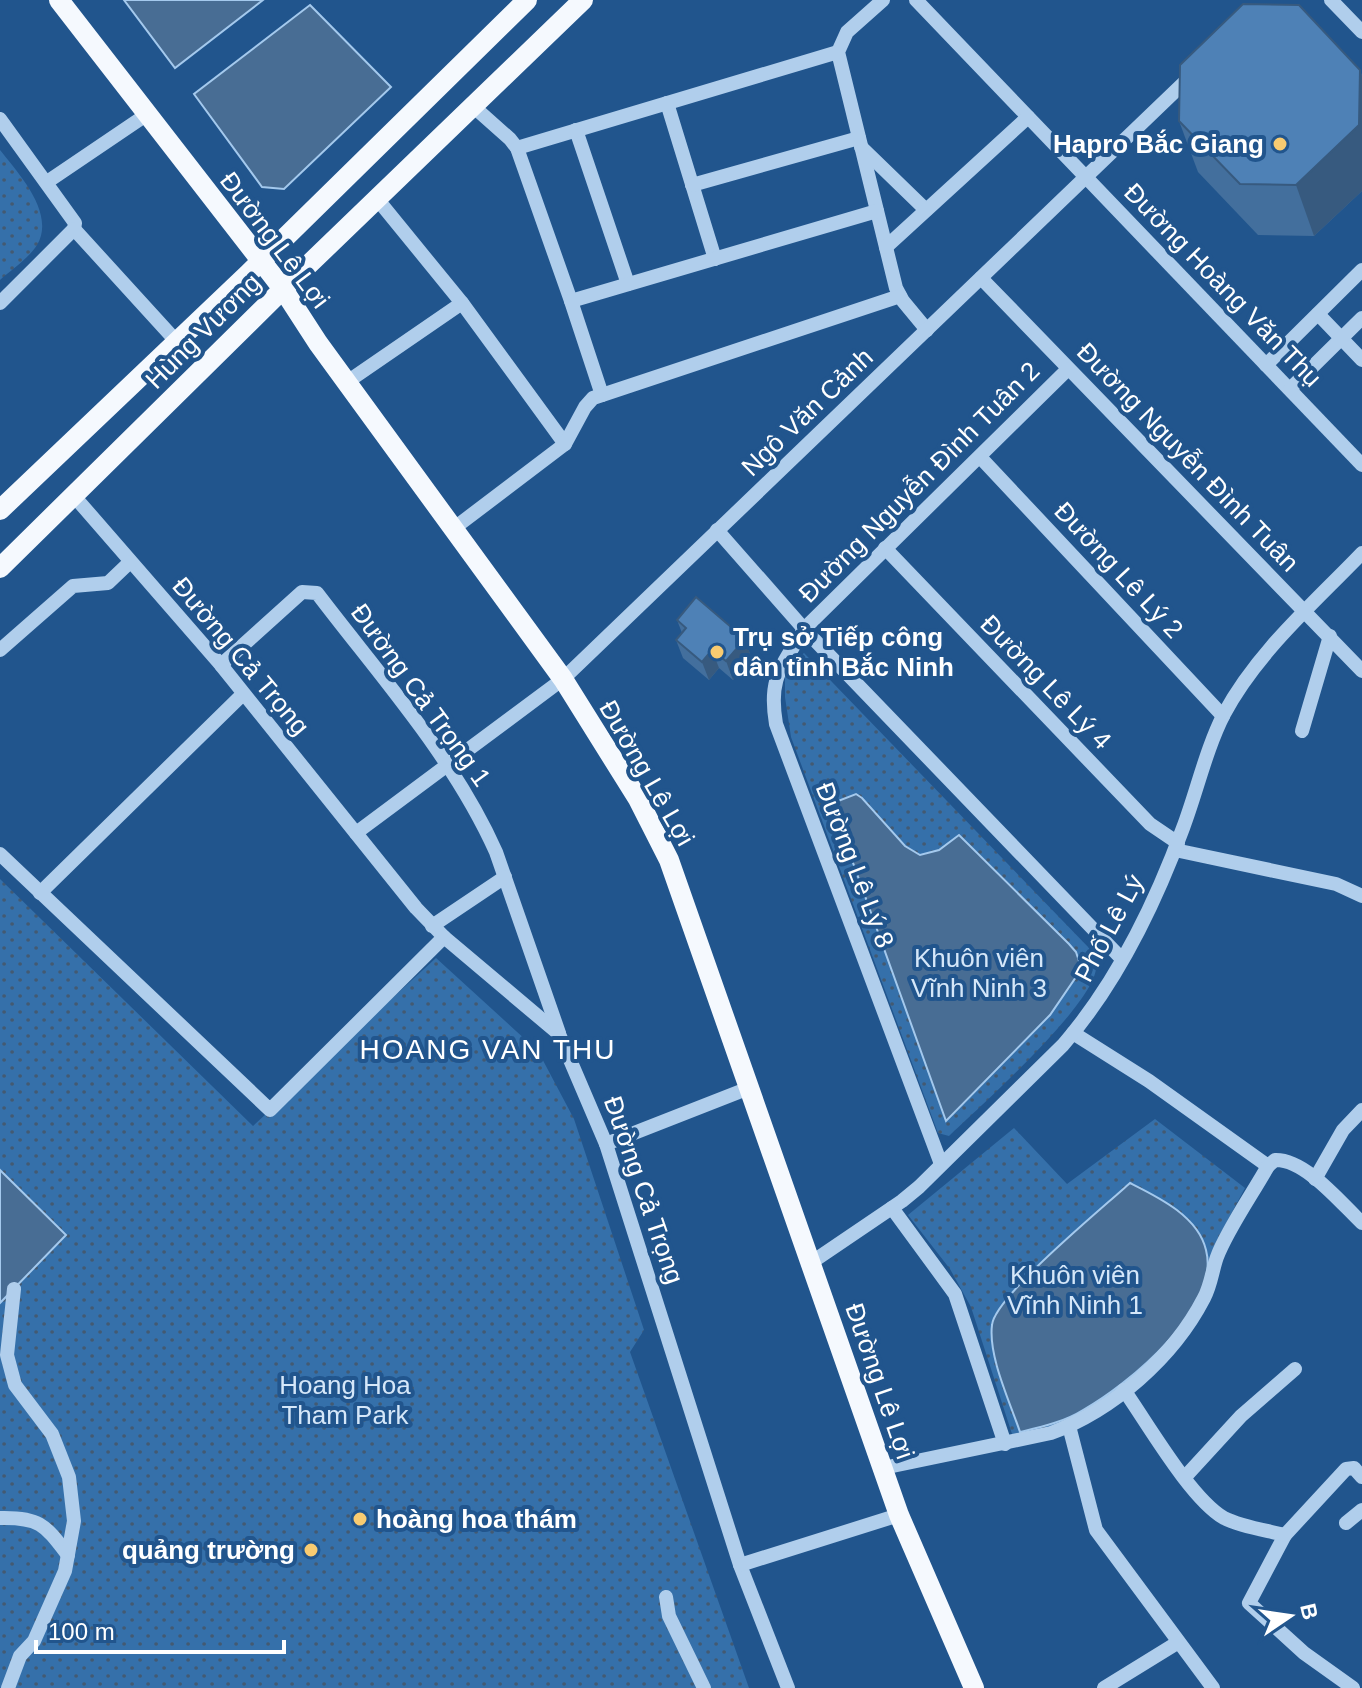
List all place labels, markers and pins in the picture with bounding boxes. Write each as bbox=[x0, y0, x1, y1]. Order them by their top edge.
place label: Hapro Bắc Giang bbox=[1053, 129, 1264, 159]
marker: Hapro Bắc Giang bbox=[1271, 135, 1289, 153]
place label: Trụ sở Tiếp công dân tỉnh Bắc Ninh bbox=[733, 622, 954, 682]
marker: Trụ sở Tiếp công dân tỉnh Bắc Ninh bbox=[708, 643, 726, 661]
place label: hoàng hoa thám bbox=[376, 1504, 577, 1534]
marker: hoàng hoa thám bbox=[351, 1510, 369, 1528]
place label: quảng trường bbox=[122, 1535, 295, 1565]
marker: quảng trường bbox=[302, 1541, 320, 1559]

